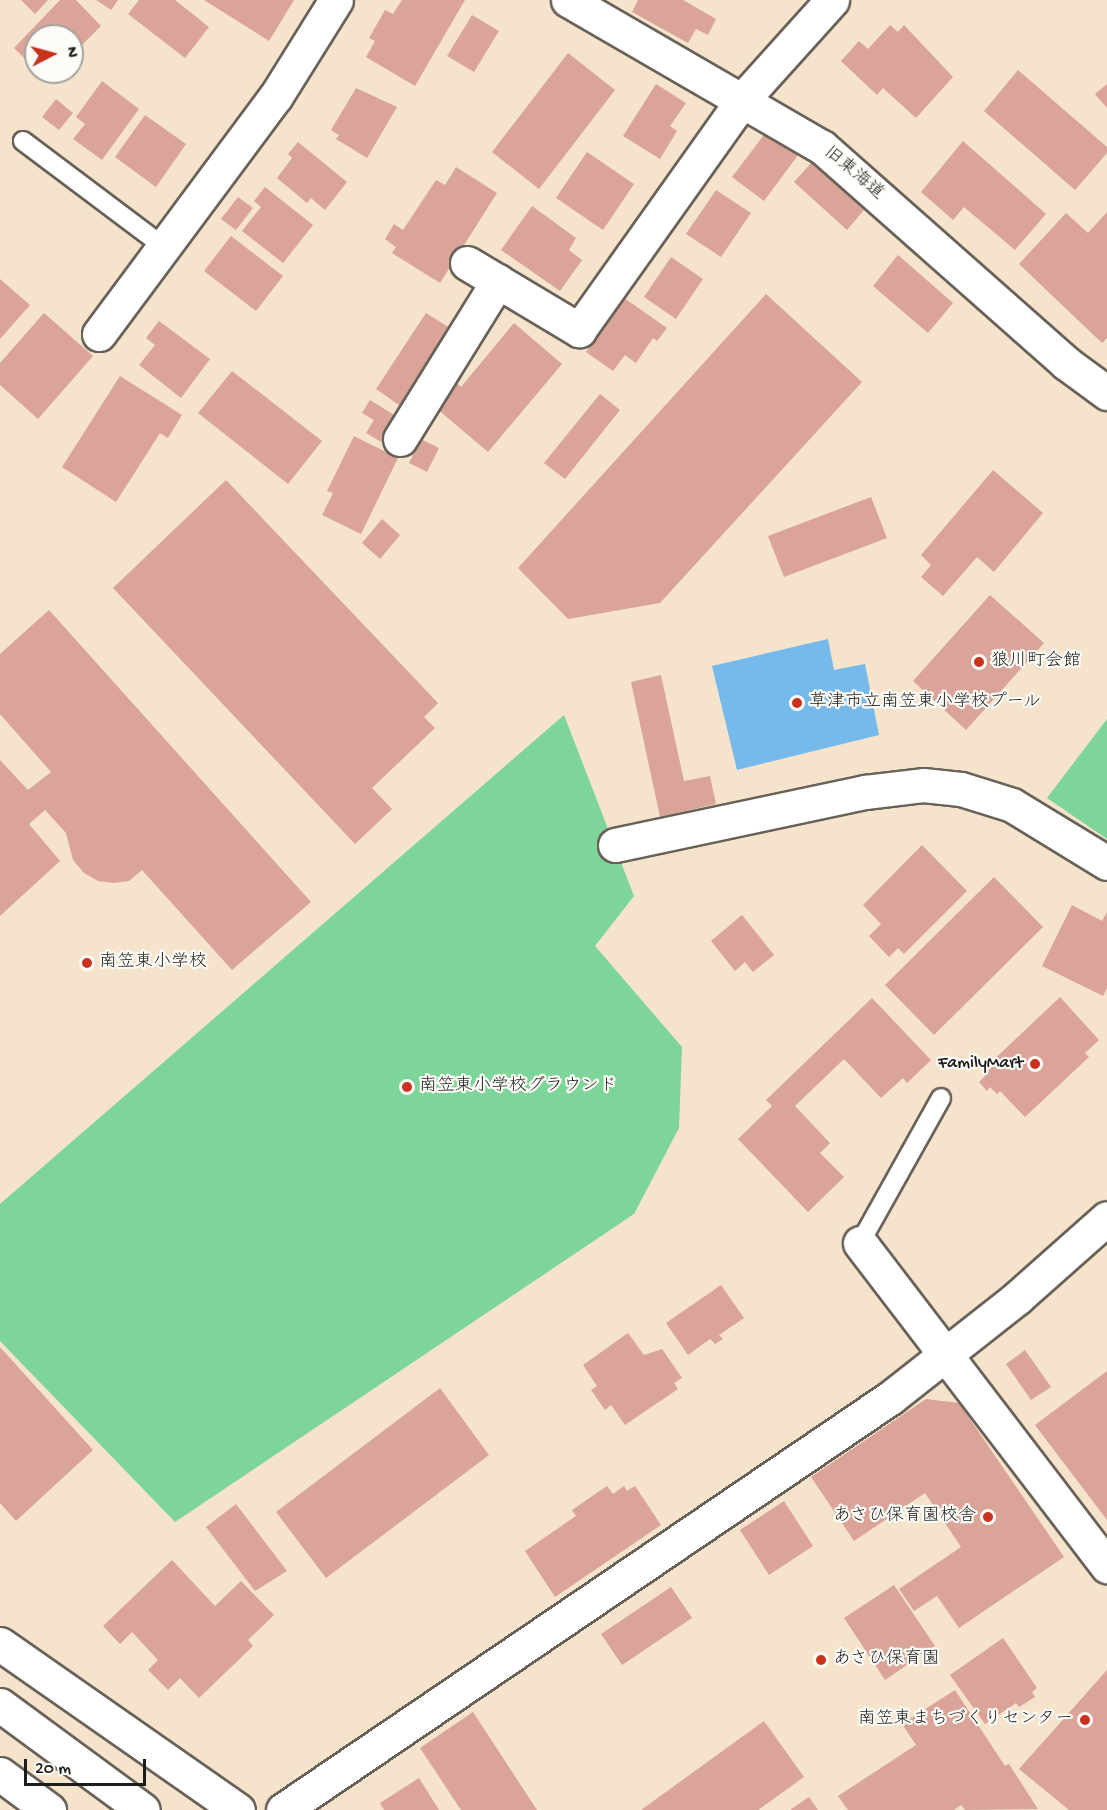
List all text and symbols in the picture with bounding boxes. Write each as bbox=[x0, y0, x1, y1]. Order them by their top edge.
north arrow bbox=[24, 24, 84, 84]
text: N bbox=[60, 46, 80, 58]
street label: 旧東海道 bbox=[818, 143, 888, 205]
place label: 狼川町会館 bbox=[991, 651, 1081, 673]
marker: 狼川町会館 bbox=[972, 655, 986, 669]
place label: 草津市立南笠東小学校プール bbox=[809, 692, 1042, 714]
marker: 草津市立南笠東小学校プール bbox=[790, 696, 804, 710]
place label: 南笠東小学校 bbox=[99, 952, 207, 974]
marker: 南笠東小学校 bbox=[80, 956, 94, 970]
place label: FamilyMart bbox=[938, 1053, 1023, 1075]
marker: FamilyMart bbox=[1028, 1057, 1042, 1071]
place label: 南笠東小学校グラウンド bbox=[419, 1076, 617, 1098]
marker: 南笠東小学校グラウンド bbox=[400, 1080, 414, 1094]
place label: あさひ保育園校舎 bbox=[832, 1506, 976, 1528]
marker: あさひ保育園校舎 bbox=[981, 1510, 995, 1524]
place label: あさひ保育園 bbox=[833, 1649, 941, 1671]
marker: あさひ保育園 bbox=[814, 1653, 828, 1667]
place label: 南笠東まちづくりセンター bbox=[857, 1709, 1073, 1731]
marker: 南笠東まちづくりセンター bbox=[1078, 1713, 1092, 1727]
scale bar bbox=[27, 1747, 148, 1785]
text: 20 m bbox=[35, 1759, 71, 1780]

